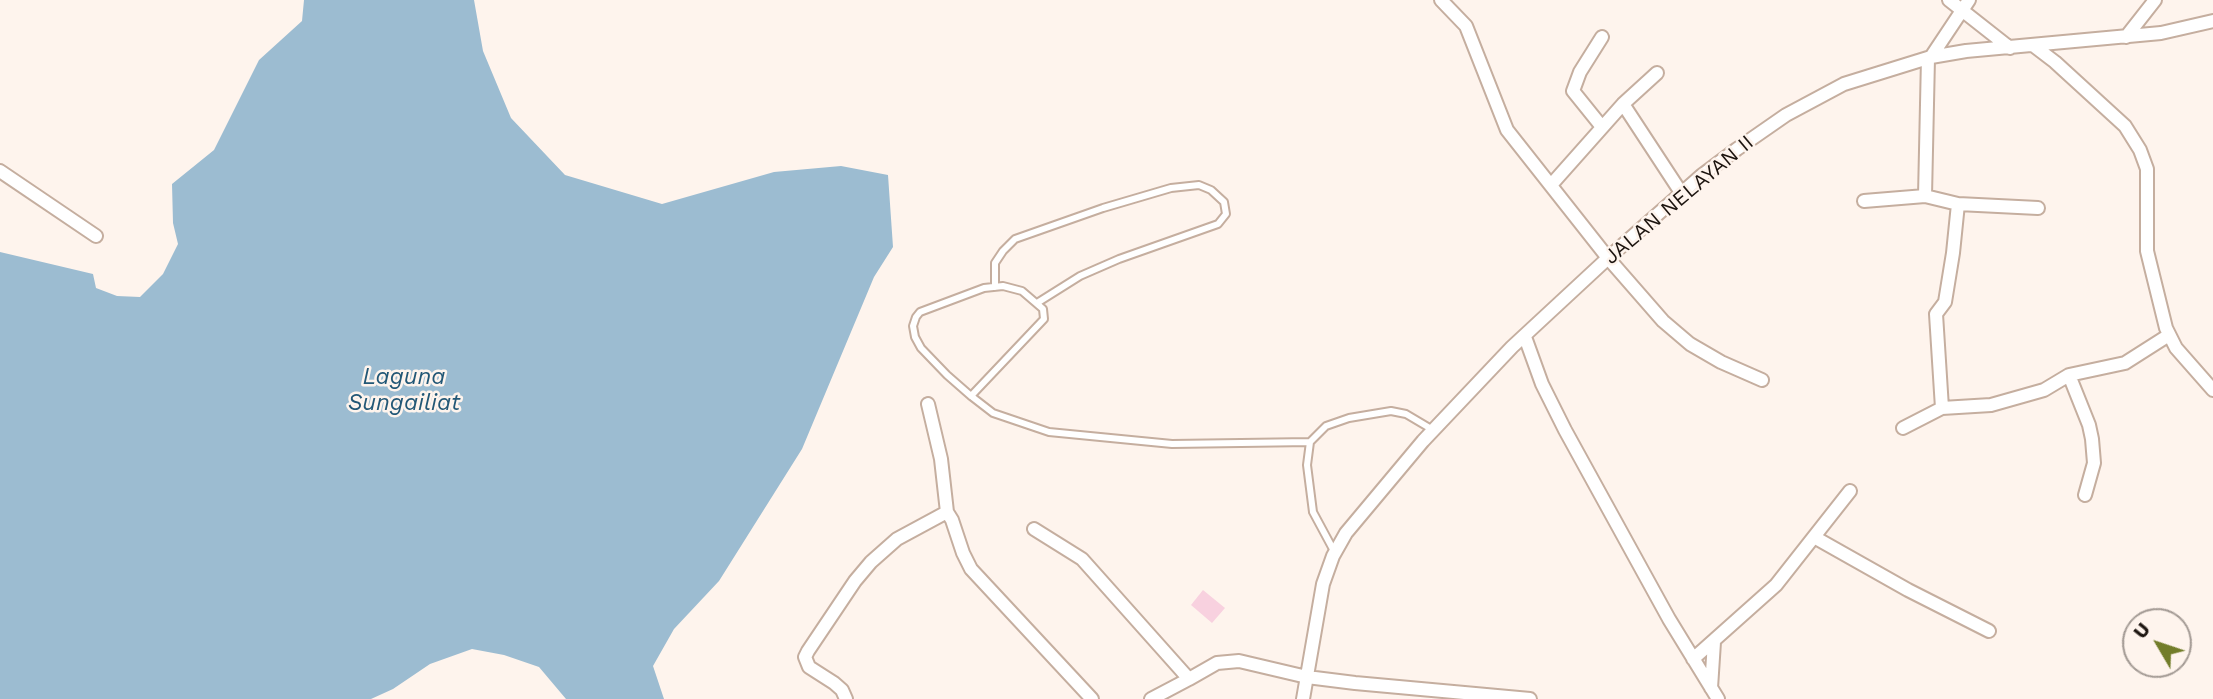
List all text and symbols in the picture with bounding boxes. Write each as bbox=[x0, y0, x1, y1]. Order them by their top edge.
street label: JALAN NELAYAN II bbox=[1599, 130, 1759, 270]
water label: Laguna Sungailiat bbox=[348, 363, 460, 417]
north arrow bbox=[2122, 608, 2192, 678]
text: U bbox=[2129, 618, 2155, 643]

